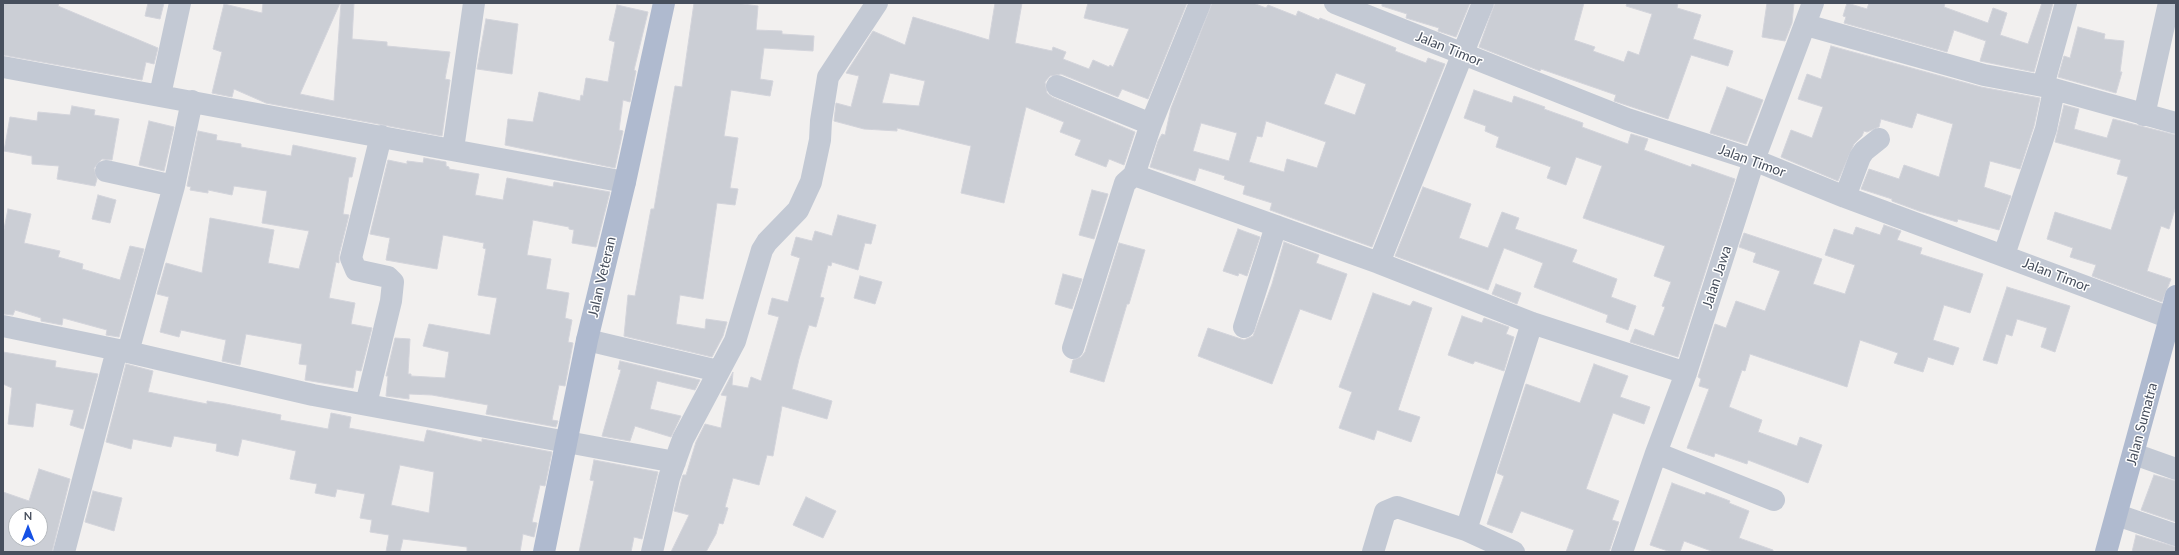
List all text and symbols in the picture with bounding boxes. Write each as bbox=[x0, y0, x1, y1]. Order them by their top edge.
street label: Jalan Timor bbox=[1413, 28, 1485, 70]
street label: Jalan Timor bbox=[1716, 141, 1788, 181]
street label: Jalan Veteran bbox=[585, 235, 619, 319]
street label: Jalan Jawa bbox=[1699, 244, 1735, 310]
street label: Jalan Timor bbox=[2020, 255, 2092, 295]
street label: Jalan Sumatra bbox=[2123, 381, 2161, 467]
north arrow bbox=[8, 507, 48, 547]
text: N bbox=[24, 509, 32, 522]

